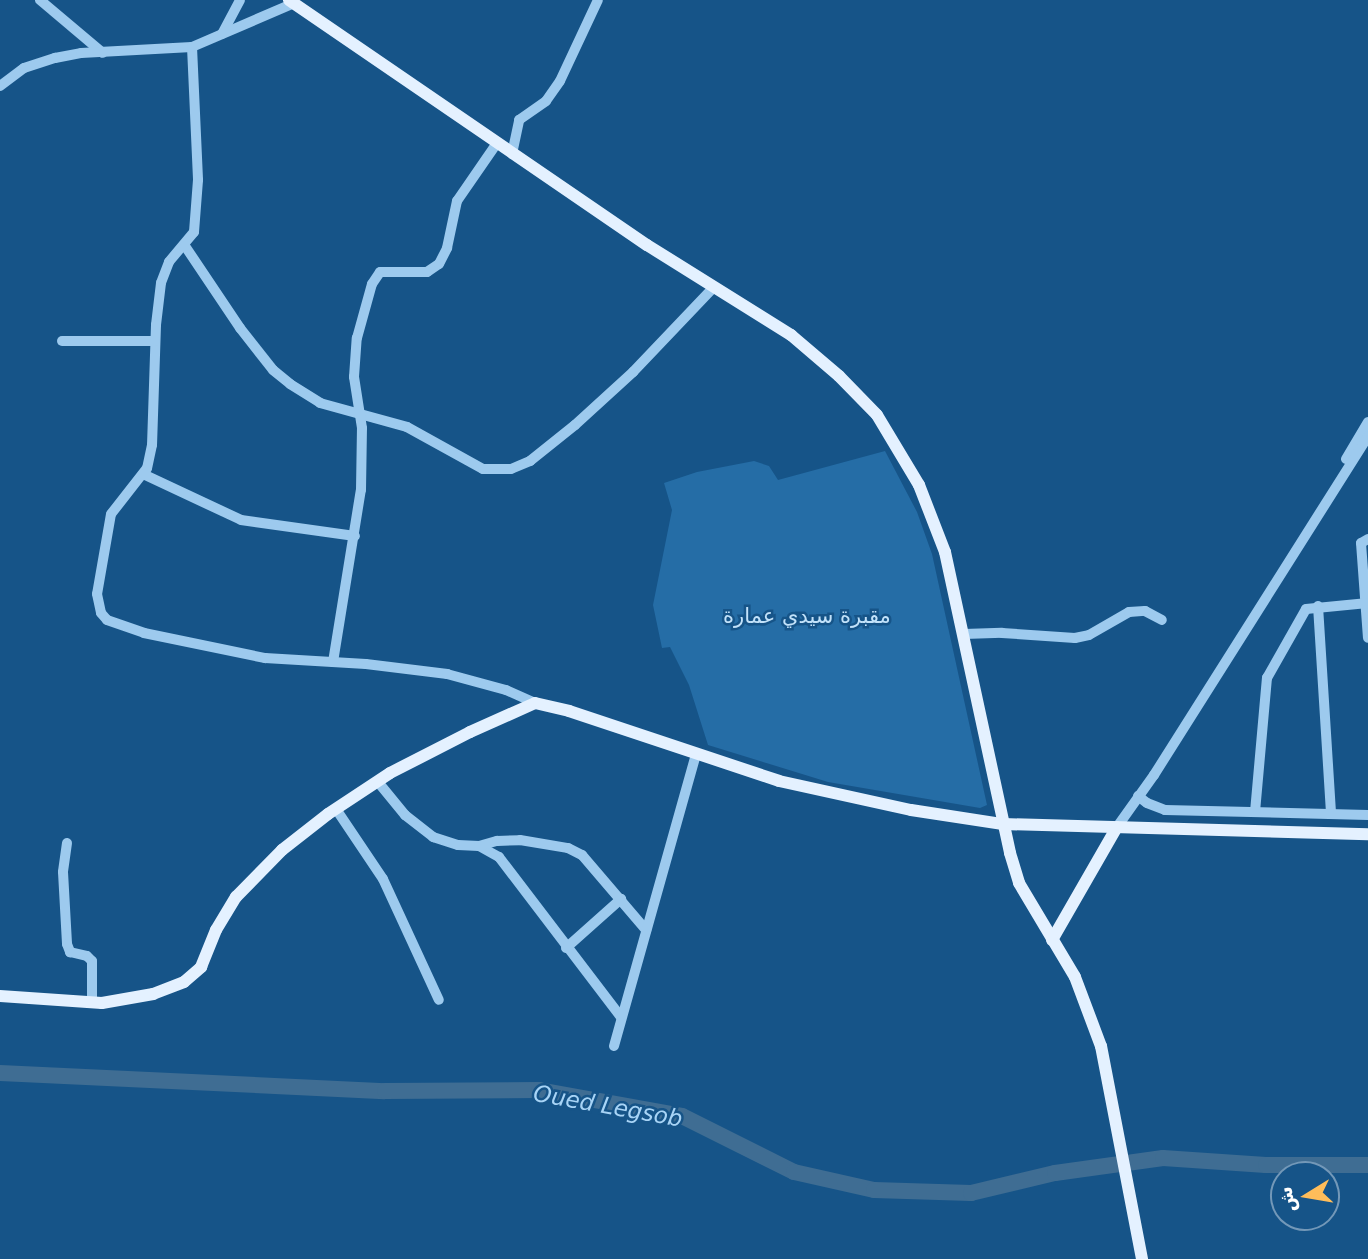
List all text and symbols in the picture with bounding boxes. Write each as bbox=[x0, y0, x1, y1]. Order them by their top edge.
park label: مقبرة سيدي عمارة bbox=[723, 603, 891, 629]
water label: Oued Legsob bbox=[531, 1079, 685, 1133]
north arrow bbox=[1270, 1161, 1340, 1231]
text: ش bbox=[1273, 1185, 1300, 1215]

